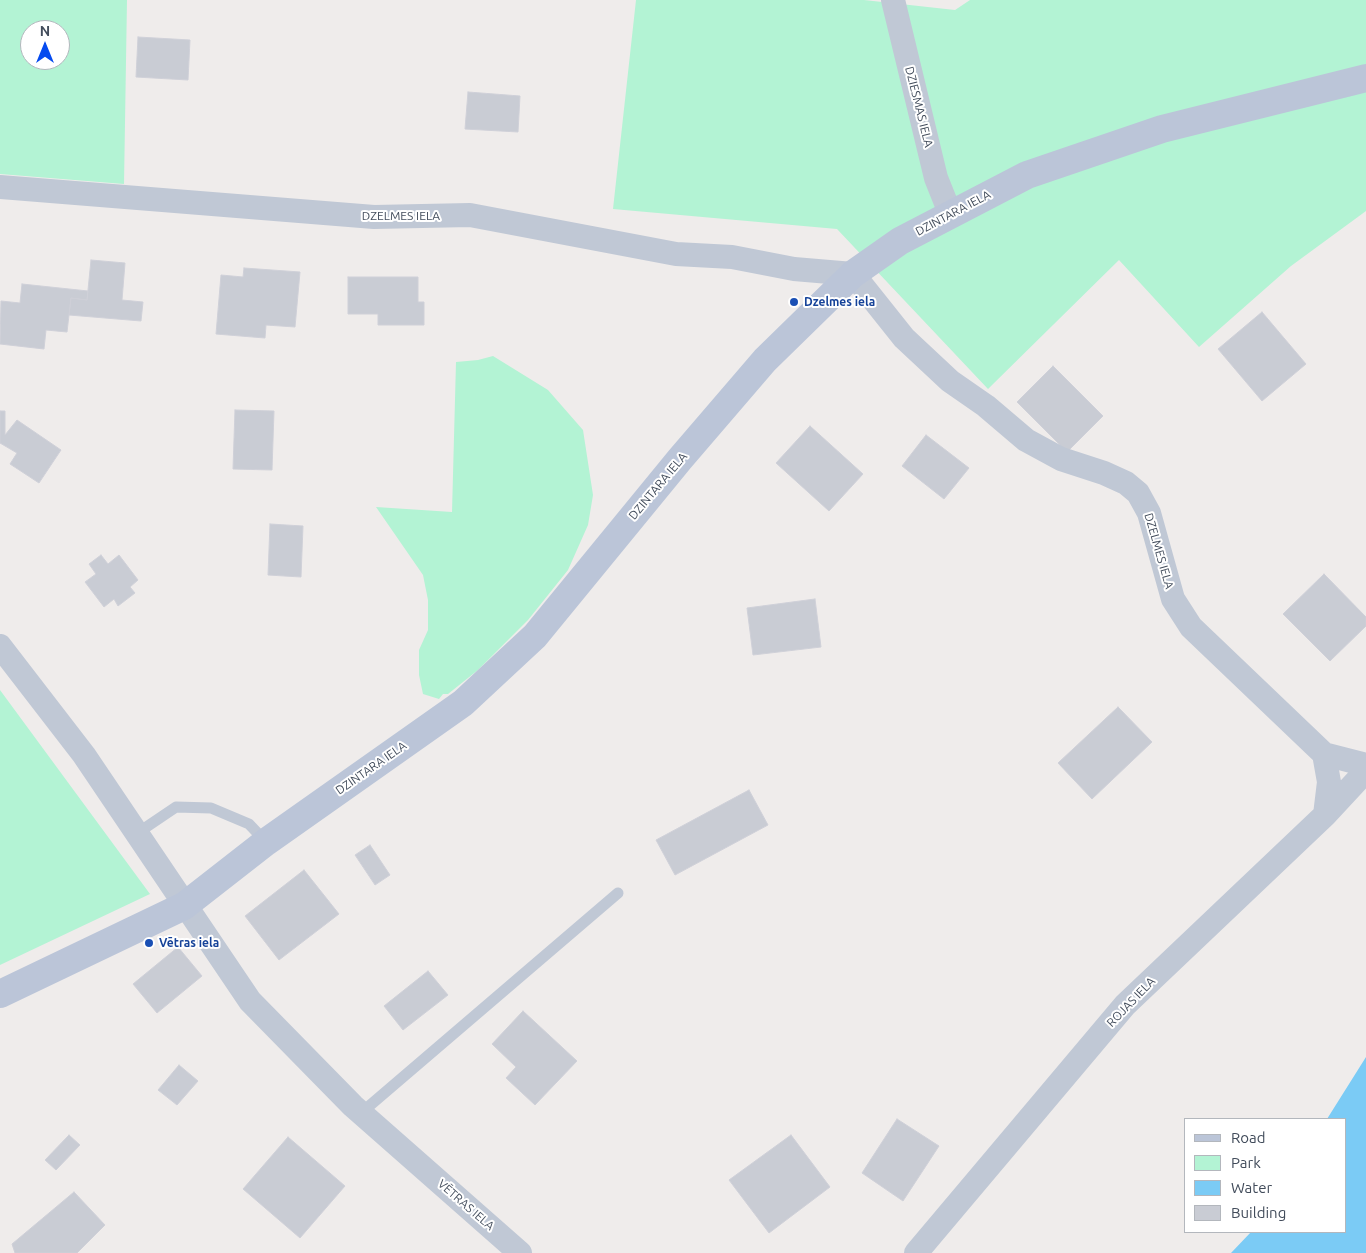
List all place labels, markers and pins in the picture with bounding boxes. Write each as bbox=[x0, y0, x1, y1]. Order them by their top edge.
place label: Dzelmes iela bbox=[804, 295, 875, 309]
marker: Dzelmes iela bbox=[788, 296, 800, 308]
place label: Vētras iela bbox=[159, 936, 219, 950]
marker: Vētras iela bbox=[143, 937, 155, 949]

